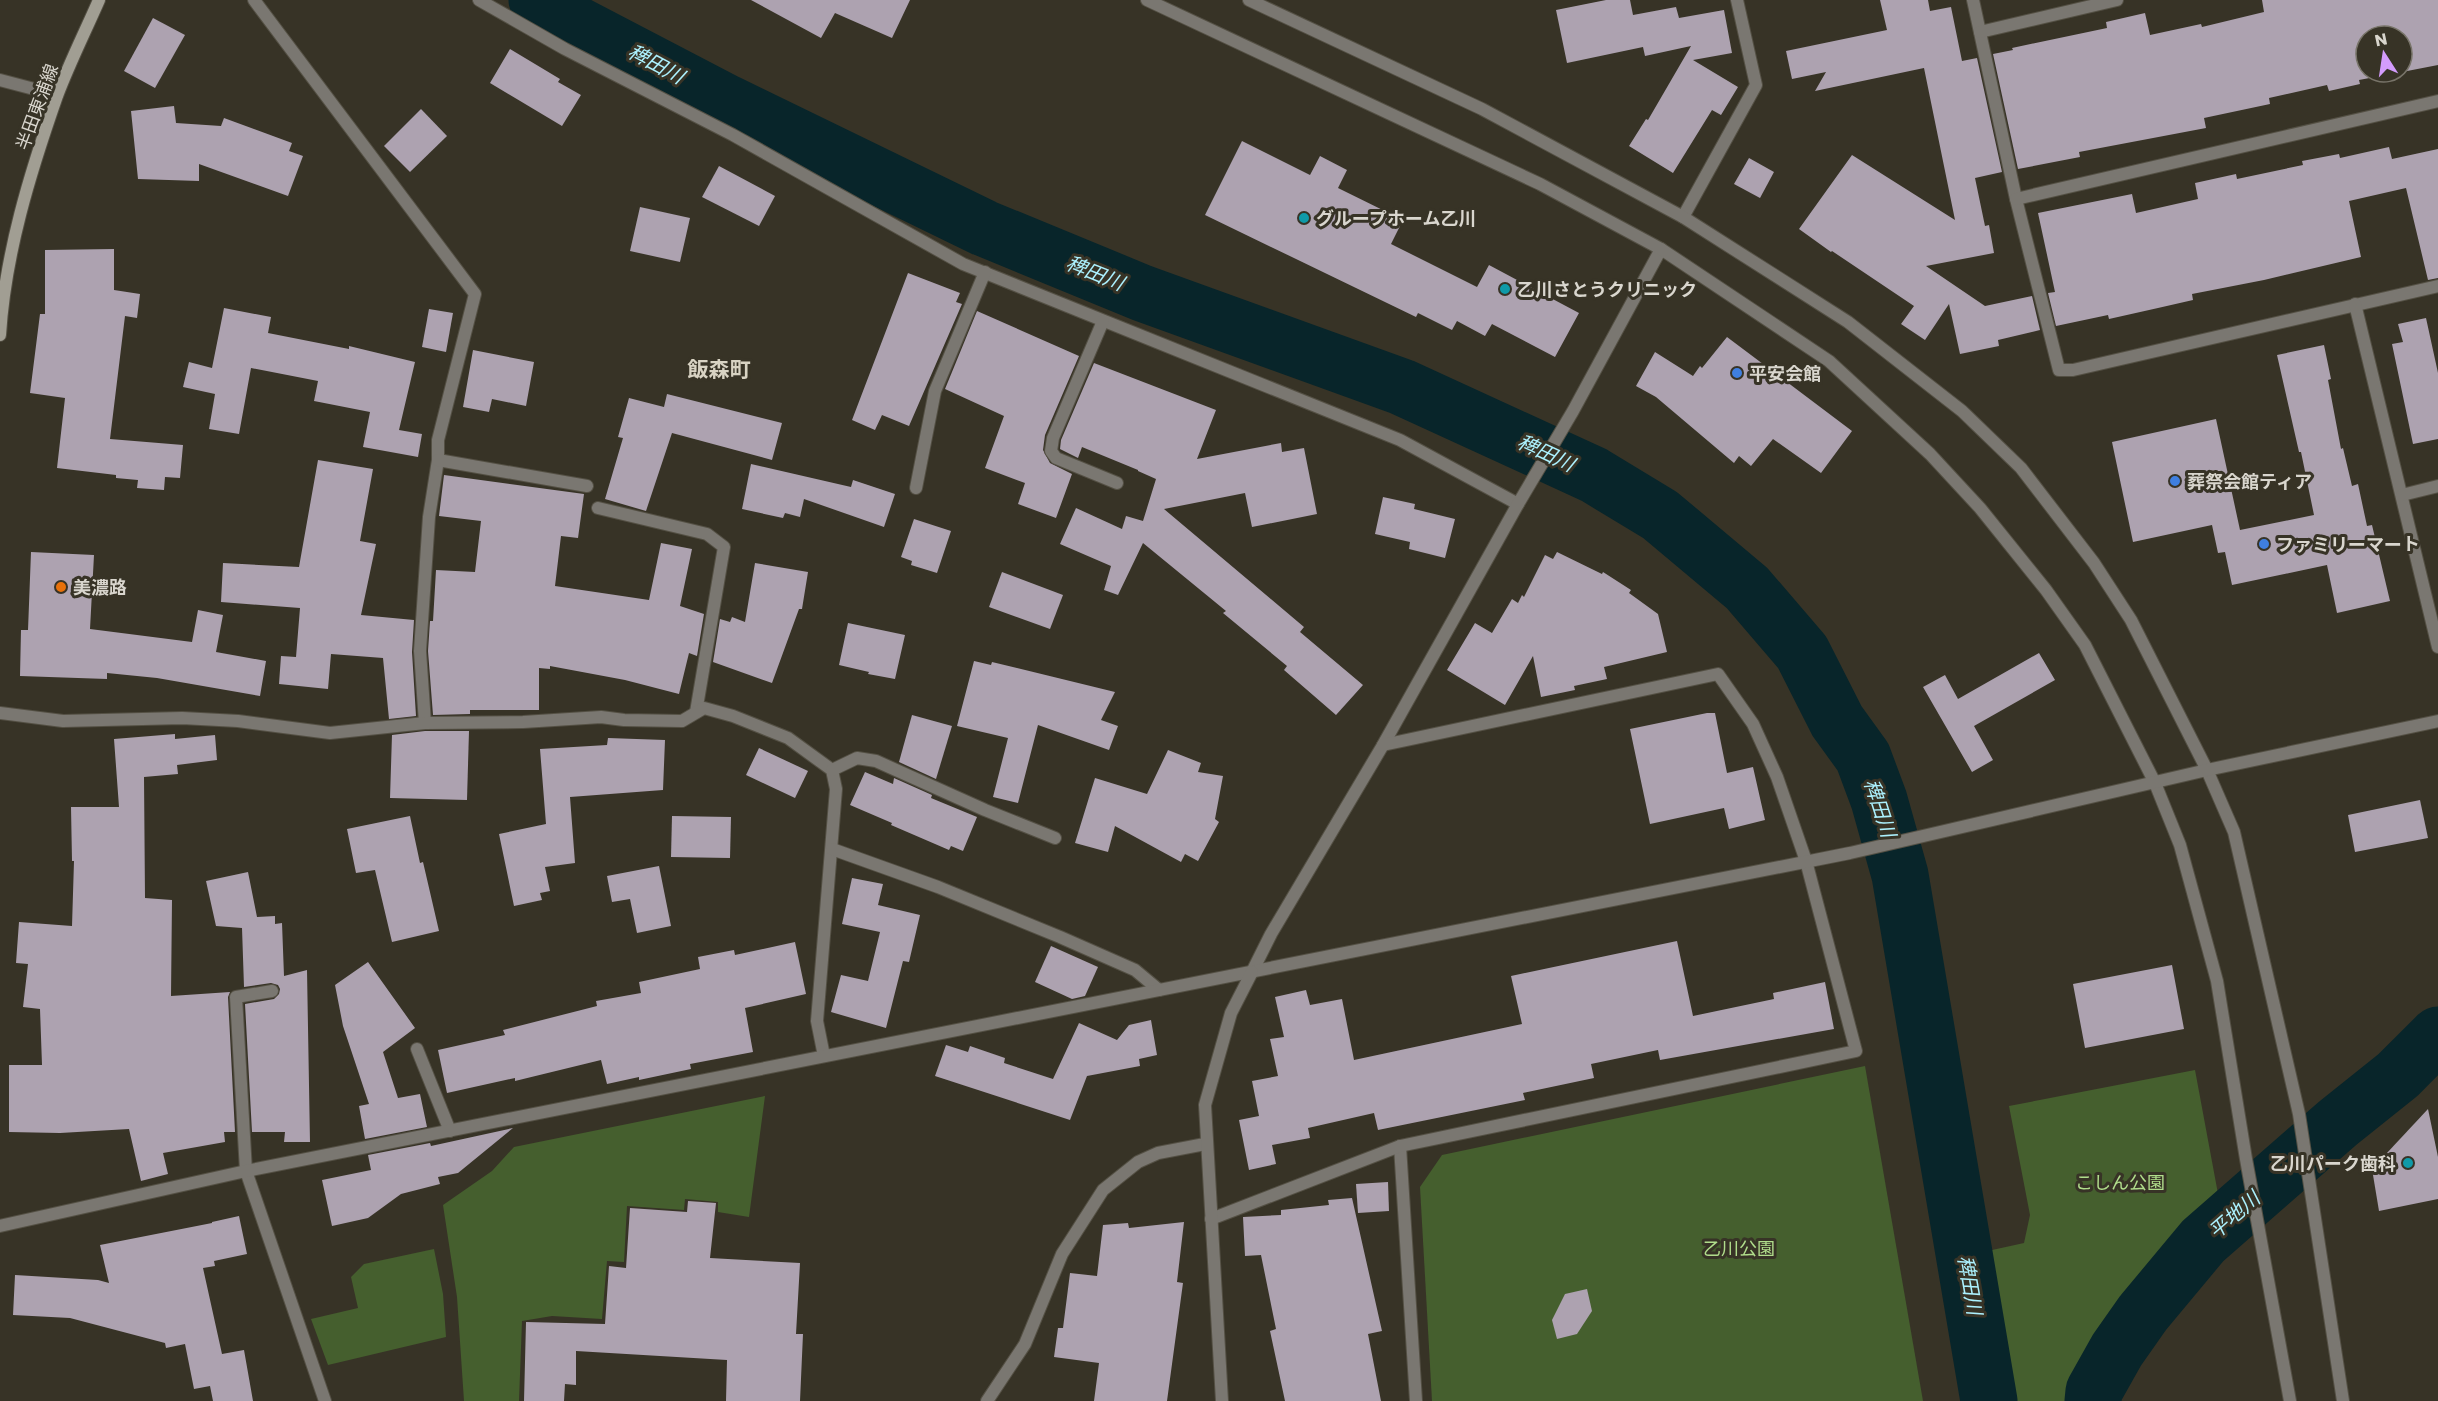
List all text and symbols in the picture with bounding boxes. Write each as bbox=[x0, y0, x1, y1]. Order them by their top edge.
north arrow bbox=[2354, 24, 2414, 84]
text: N bbox=[2373, 27, 2389, 52]
water label: 稗田川 bbox=[623, 38, 691, 91]
street label: 半田東浦線 bbox=[10, 60, 64, 154]
place label: グループホーム乙川 bbox=[1316, 206, 1476, 231]
marker: グループホーム乙川 bbox=[1297, 211, 1311, 225]
water label: 稗田川 bbox=[1062, 249, 1130, 298]
place label: 乙川さとうクリニック bbox=[1517, 277, 1697, 302]
marker: 乙川さとうクリニック bbox=[1498, 282, 1512, 296]
district label: 飯森町 bbox=[687, 355, 751, 384]
place label: 平安会館 bbox=[1749, 361, 1821, 386]
marker: 平安会館 bbox=[1730, 366, 1744, 380]
water label: 稗田川 bbox=[1513, 428, 1581, 479]
place label: 葬祭会館ティア bbox=[2187, 469, 2312, 494]
marker: 葬祭会館ティア bbox=[2168, 474, 2182, 488]
place label: ファミリーマート bbox=[2276, 532, 2420, 557]
marker: ファミリーマート bbox=[2257, 537, 2271, 551]
place label: 美濃路 bbox=[73, 575, 127, 600]
marker: 美濃路 bbox=[54, 580, 68, 594]
water label: 稗田川 bbox=[1857, 775, 1903, 843]
place label: 乙川パーク歯科 bbox=[2270, 1151, 2396, 1176]
marker: 乙川パーク歯科 bbox=[2401, 1156, 2415, 1170]
park label: こしん公園 bbox=[2075, 1170, 2165, 1195]
water label: 平地川 bbox=[2202, 1183, 2267, 1245]
park label: 乙川公園 bbox=[1703, 1236, 1775, 1261]
water label: 稗田川 bbox=[1951, 1253, 1989, 1319]

